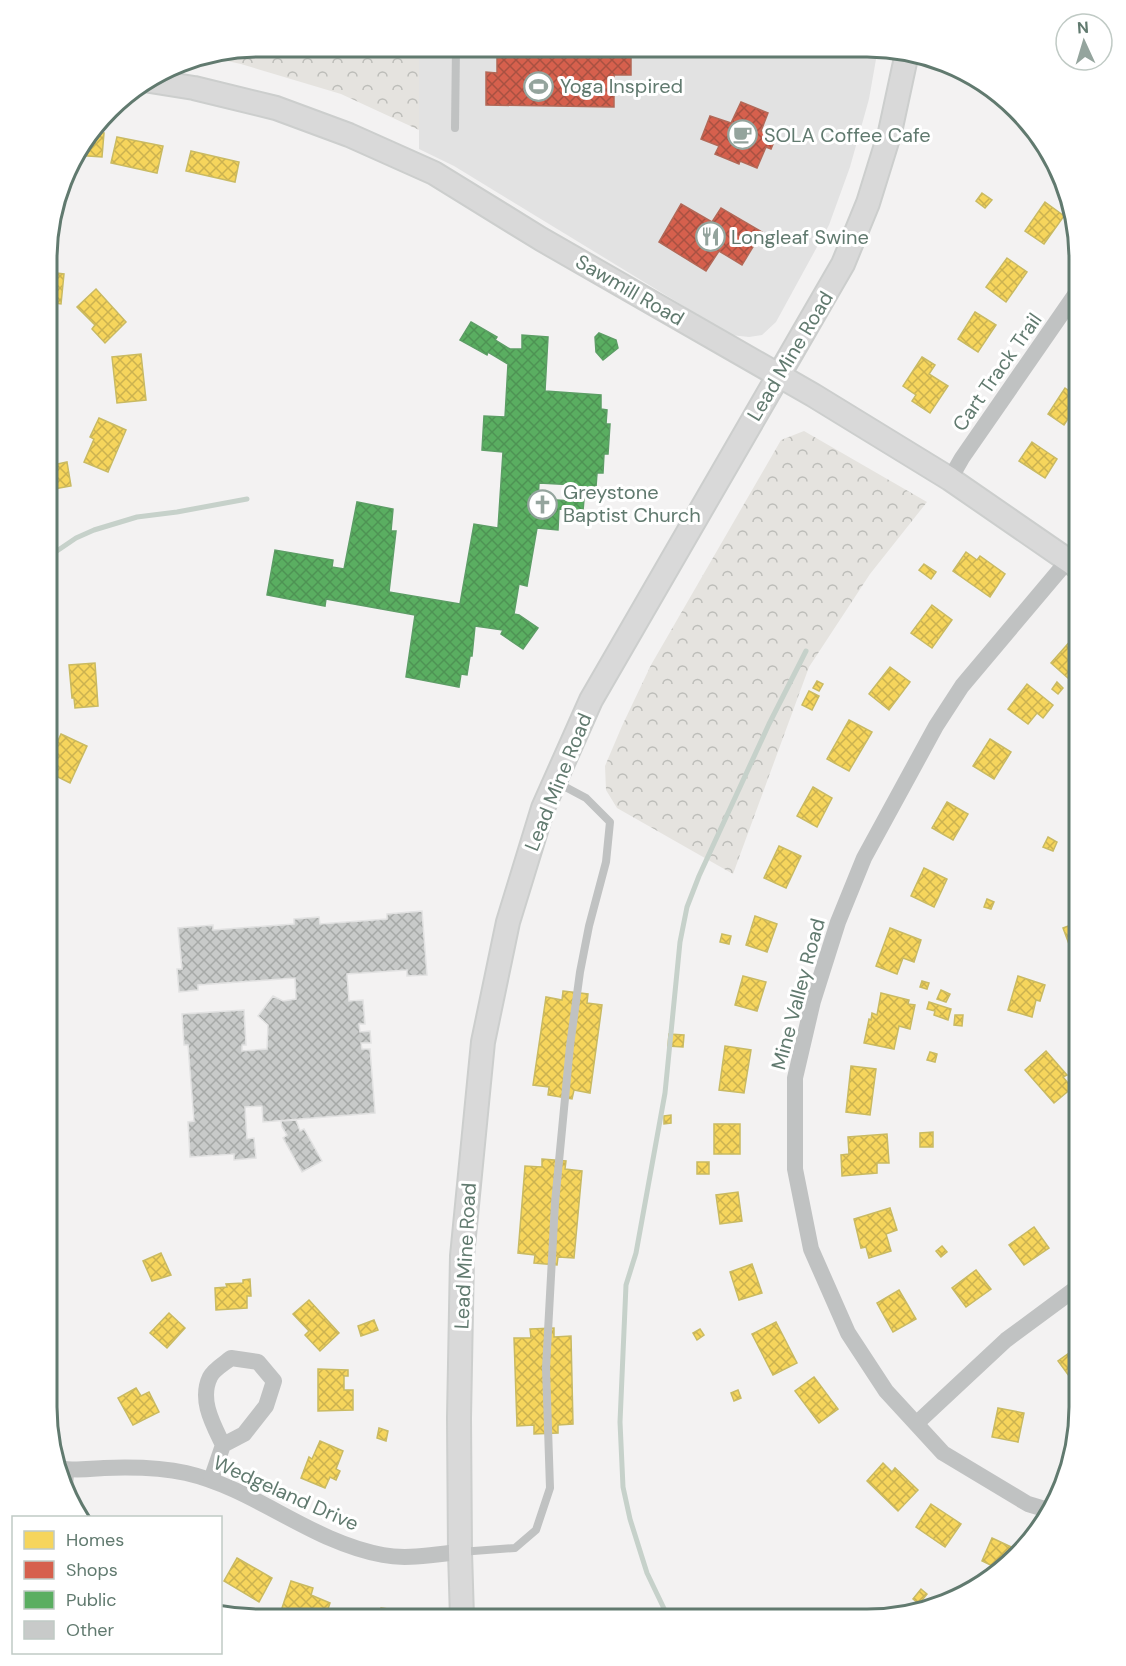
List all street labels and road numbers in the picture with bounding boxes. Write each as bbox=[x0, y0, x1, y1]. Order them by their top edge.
street label: Sawmill Road bbox=[571, 248, 689, 332]
street label: Lead Mine Road bbox=[741, 286, 839, 426]
street label: Cart Track Trail bbox=[947, 308, 1047, 436]
street label: Lead Mine Road bbox=[518, 709, 598, 855]
street label: Mine Valley Road bbox=[765, 915, 831, 1073]
street label: Lead Mine Road bbox=[448, 1182, 482, 1330]
street label: Wedgeland Drive bbox=[209, 1449, 363, 1537]

